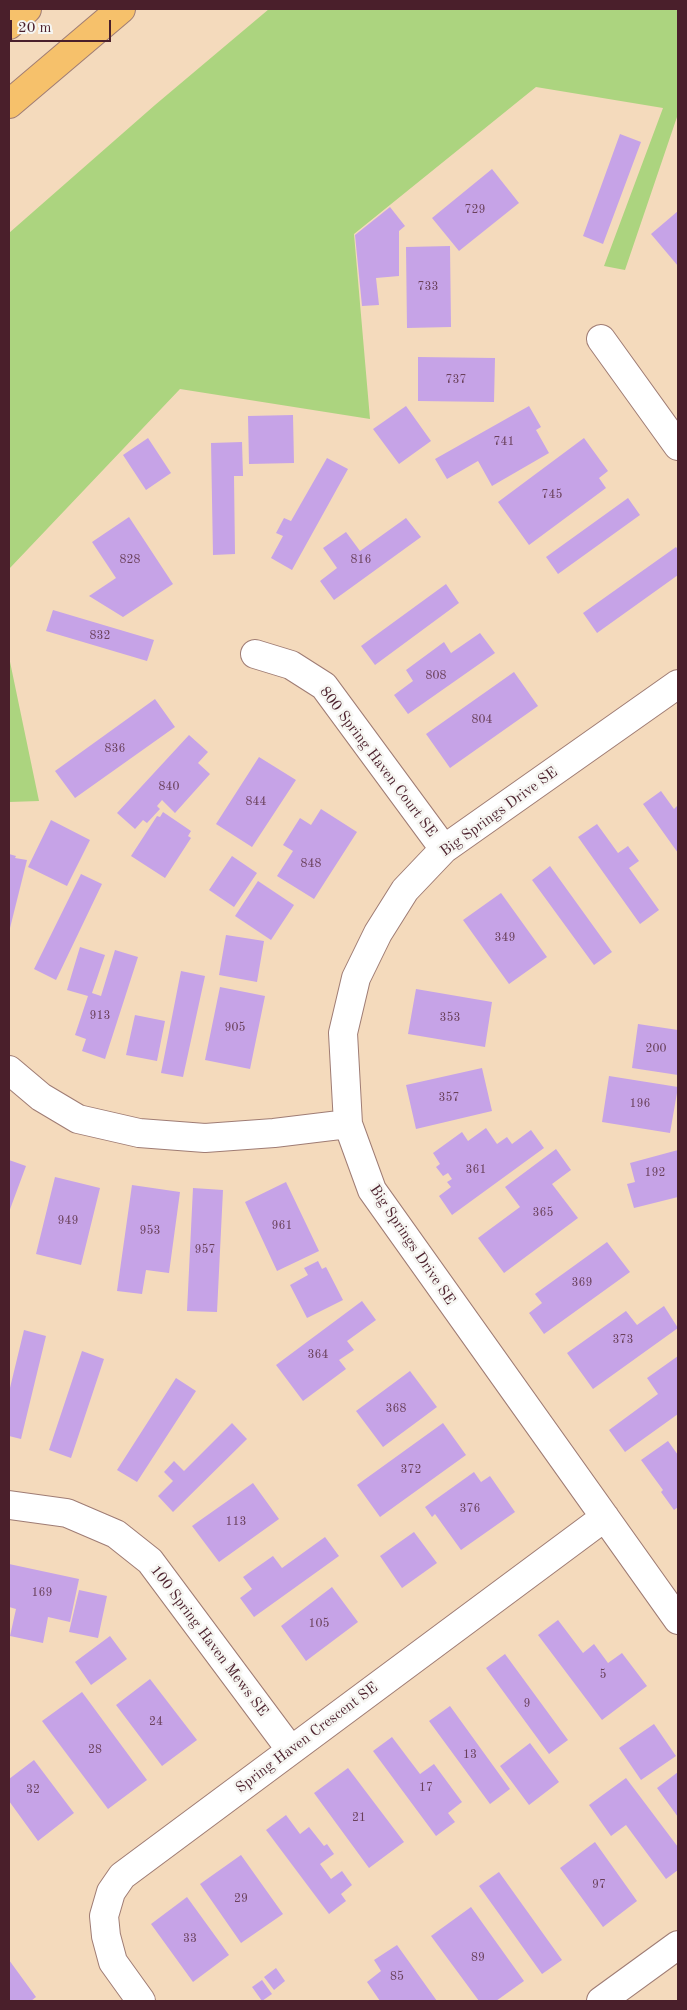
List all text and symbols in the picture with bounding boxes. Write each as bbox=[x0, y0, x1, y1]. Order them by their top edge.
scale bar bbox=[12, 10, 114, 42]
text: 20 m bbox=[18, 21, 52, 36]
house number: 729 bbox=[465, 203, 485, 217]
house number: 733 bbox=[418, 280, 438, 294]
house number: 737 bbox=[446, 373, 466, 387]
house number: 741 bbox=[494, 435, 514, 449]
house number: 745 bbox=[542, 488, 562, 502]
house number: 828 bbox=[120, 553, 140, 567]
house number: 816 bbox=[351, 553, 371, 567]
house number: 832 bbox=[90, 629, 110, 643]
house number: 808 bbox=[426, 669, 446, 683]
street label: 800 Spring Haven Court SE bbox=[315, 683, 441, 841]
house number: 804 bbox=[472, 713, 492, 727]
house number: 836 bbox=[105, 742, 125, 756]
street label: Big Springs Drive SE bbox=[437, 763, 561, 861]
house number: 840 bbox=[159, 780, 179, 794]
house number: 844 bbox=[246, 795, 266, 809]
house number: 848 bbox=[301, 857, 321, 871]
house number: 349 bbox=[495, 931, 515, 945]
house number: 913 bbox=[90, 1009, 110, 1023]
house number: 353 bbox=[440, 1011, 460, 1025]
house number: 905 bbox=[225, 1021, 245, 1035]
house number: 200 bbox=[646, 1042, 666, 1056]
house number: 357 bbox=[439, 1091, 459, 1105]
house number: 196 bbox=[630, 1097, 650, 1111]
house number: 361 bbox=[466, 1163, 486, 1177]
house number: 192 bbox=[645, 1166, 665, 1180]
street label: Big Springs Drive SE bbox=[365, 1182, 459, 1308]
house number: 365 bbox=[533, 1206, 553, 1220]
house number: 949 bbox=[58, 1214, 78, 1228]
house number: 961 bbox=[272, 1219, 292, 1233]
house number: 953 bbox=[140, 1224, 160, 1238]
house number: 957 bbox=[195, 1243, 215, 1257]
house number: 369 bbox=[572, 1276, 592, 1290]
house number: 373 bbox=[613, 1333, 633, 1347]
house number: 364 bbox=[308, 1348, 328, 1362]
house number: 368 bbox=[386, 1402, 406, 1416]
house number: 372 bbox=[401, 1463, 421, 1477]
house number: 376 bbox=[460, 1502, 480, 1516]
house number: 113 bbox=[226, 1515, 246, 1529]
street label: 100 Spring Haven Mews SE bbox=[146, 1562, 272, 1720]
house number: 169 bbox=[32, 1586, 52, 1600]
house number: 105 bbox=[309, 1617, 329, 1631]
house number: 5 bbox=[600, 1668, 606, 1682]
street label: Spring Haven Crescent SE bbox=[232, 1679, 382, 1797]
house number: 9 bbox=[524, 1697, 530, 1711]
house number: 24 bbox=[149, 1715, 163, 1729]
house number: 28 bbox=[88, 1743, 102, 1757]
house number: 13 bbox=[463, 1748, 477, 1762]
house number: 17 bbox=[419, 1781, 433, 1795]
house number: 32 bbox=[26, 1783, 40, 1797]
house number: 21 bbox=[352, 1811, 366, 1825]
house number: 97 bbox=[592, 1878, 606, 1892]
house number: 29 bbox=[234, 1892, 248, 1906]
house number: 33 bbox=[183, 1932, 197, 1946]
house number: 89 bbox=[471, 1951, 485, 1965]
house number: 85 bbox=[390, 1970, 404, 1984]

